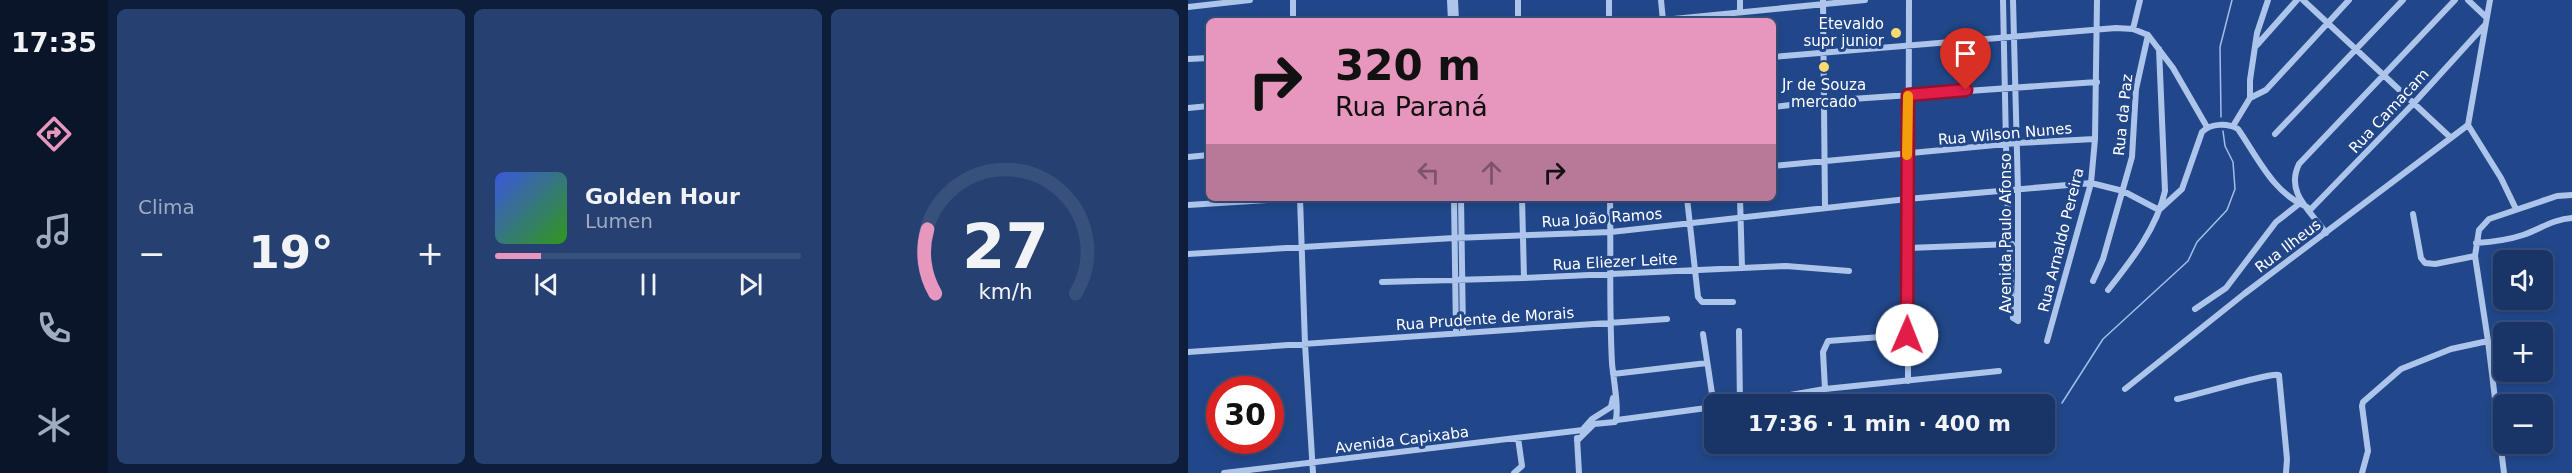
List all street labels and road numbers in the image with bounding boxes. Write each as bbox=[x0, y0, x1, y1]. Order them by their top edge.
street label: Rua Camacam bbox=[2345, 65, 2433, 157]
street label: Rua da Paz bbox=[2110, 73, 2136, 157]
street label: Rua Wilson Nunes bbox=[1937, 119, 2073, 149]
street label: Avenida Paulo Afonso bbox=[1997, 153, 2015, 313]
street label: Rua Arnaldo Pereira bbox=[2034, 166, 2088, 314]
street label: Rua João Ramos bbox=[1541, 205, 1663, 231]
street label: Rua Ilheus bbox=[2251, 215, 2325, 277]
street label: Rua Eliezer Leite bbox=[1552, 250, 1678, 274]
street label: Rua Prudente de Morais bbox=[1395, 304, 1575, 334]
street label: Avenida Capixaba bbox=[1334, 423, 1470, 457]

